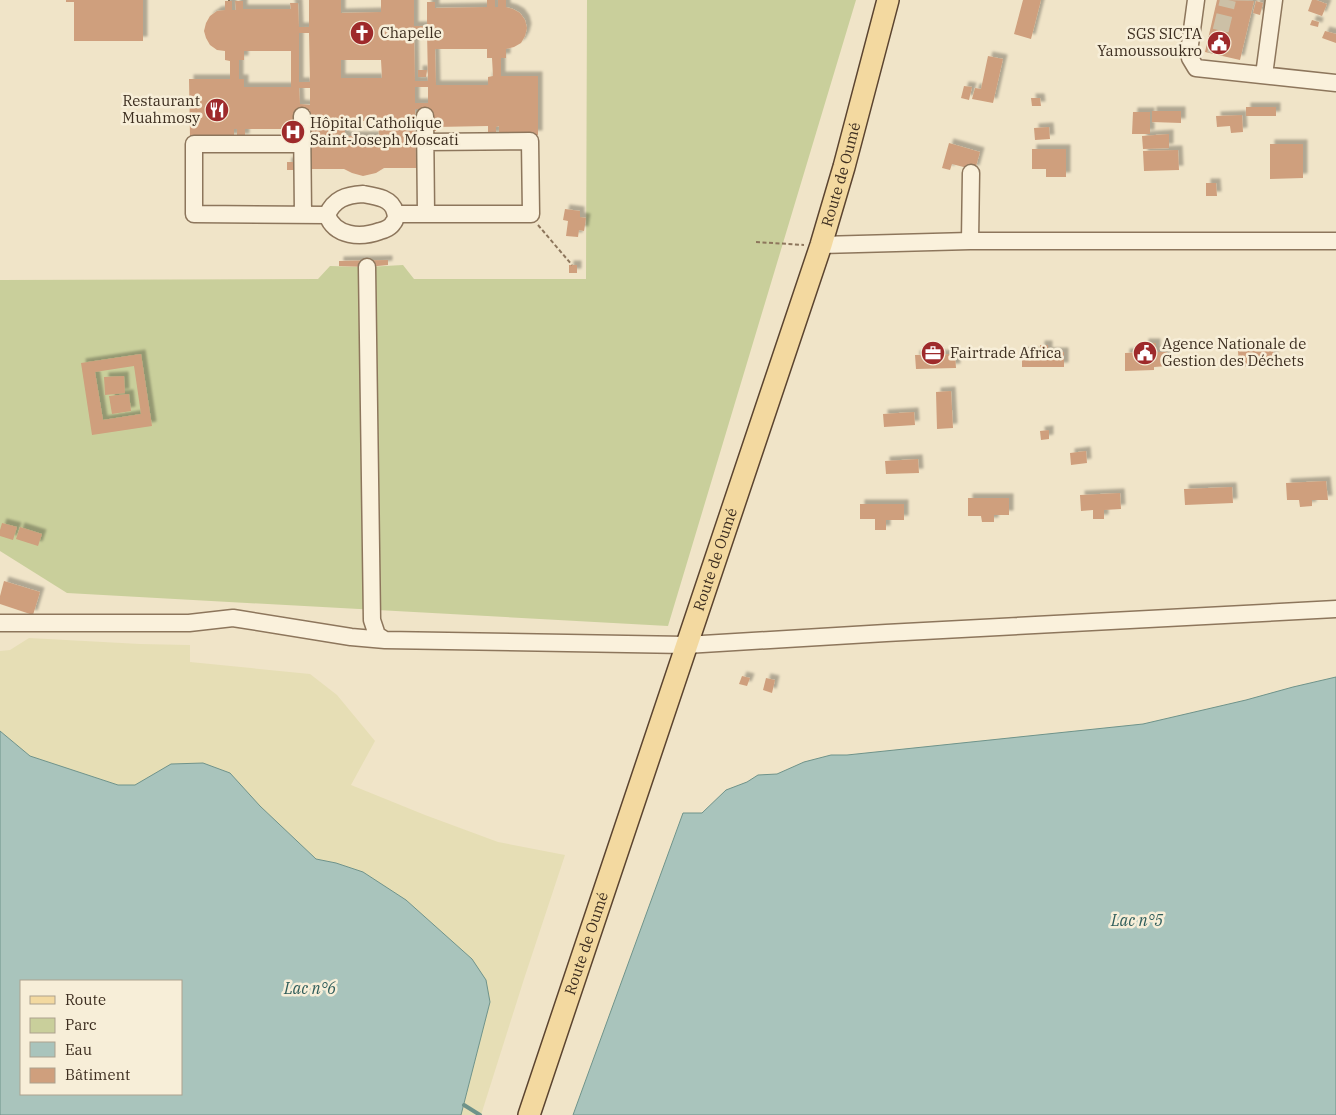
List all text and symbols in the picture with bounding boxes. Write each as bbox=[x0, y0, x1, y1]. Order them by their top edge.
church icon: Chapelle bbox=[349, 20, 375, 46]
place label: Chapelle bbox=[380, 23, 442, 42]
place label: SGS SICTA Yamoussoukro bbox=[1097, 24, 1203, 60]
public building icon: SGS SICTA Yamoussoukro bbox=[1206, 30, 1232, 56]
place label: Restaurant Muahmosy bbox=[122, 91, 200, 127]
restaurant icon: Restaurant Muahmosy bbox=[204, 97, 230, 123]
place label: Hôpital Catholique Saint-Joseph Moscati bbox=[310, 113, 459, 149]
hospital icon: Hôpital Catholique Saint-Joseph Moscati bbox=[280, 119, 306, 145]
street label: Route de Oumé bbox=[817, 120, 864, 229]
place label: Agence Nationale de Gestion des Déchets bbox=[1162, 334, 1306, 370]
office icon: Fairtrade Africa bbox=[920, 340, 946, 366]
public building icon: Agence Nationale de Gestion des Déchets bbox=[1132, 340, 1158, 366]
place label: Fairtrade Africa bbox=[950, 343, 1062, 362]
street label: Route de Oumé bbox=[689, 505, 741, 613]
street label: Route de Oumé bbox=[560, 889, 612, 997]
water label: Lac n°5 bbox=[1110, 910, 1163, 930]
water label: Lac n°6 bbox=[283, 978, 336, 998]
legend bbox=[20, 980, 182, 1095]
text: Route bbox=[65, 990, 106, 1009]
text: Parc bbox=[65, 1015, 97, 1034]
text: Eau bbox=[65, 1040, 92, 1059]
text: Bâtiment bbox=[65, 1065, 130, 1084]

